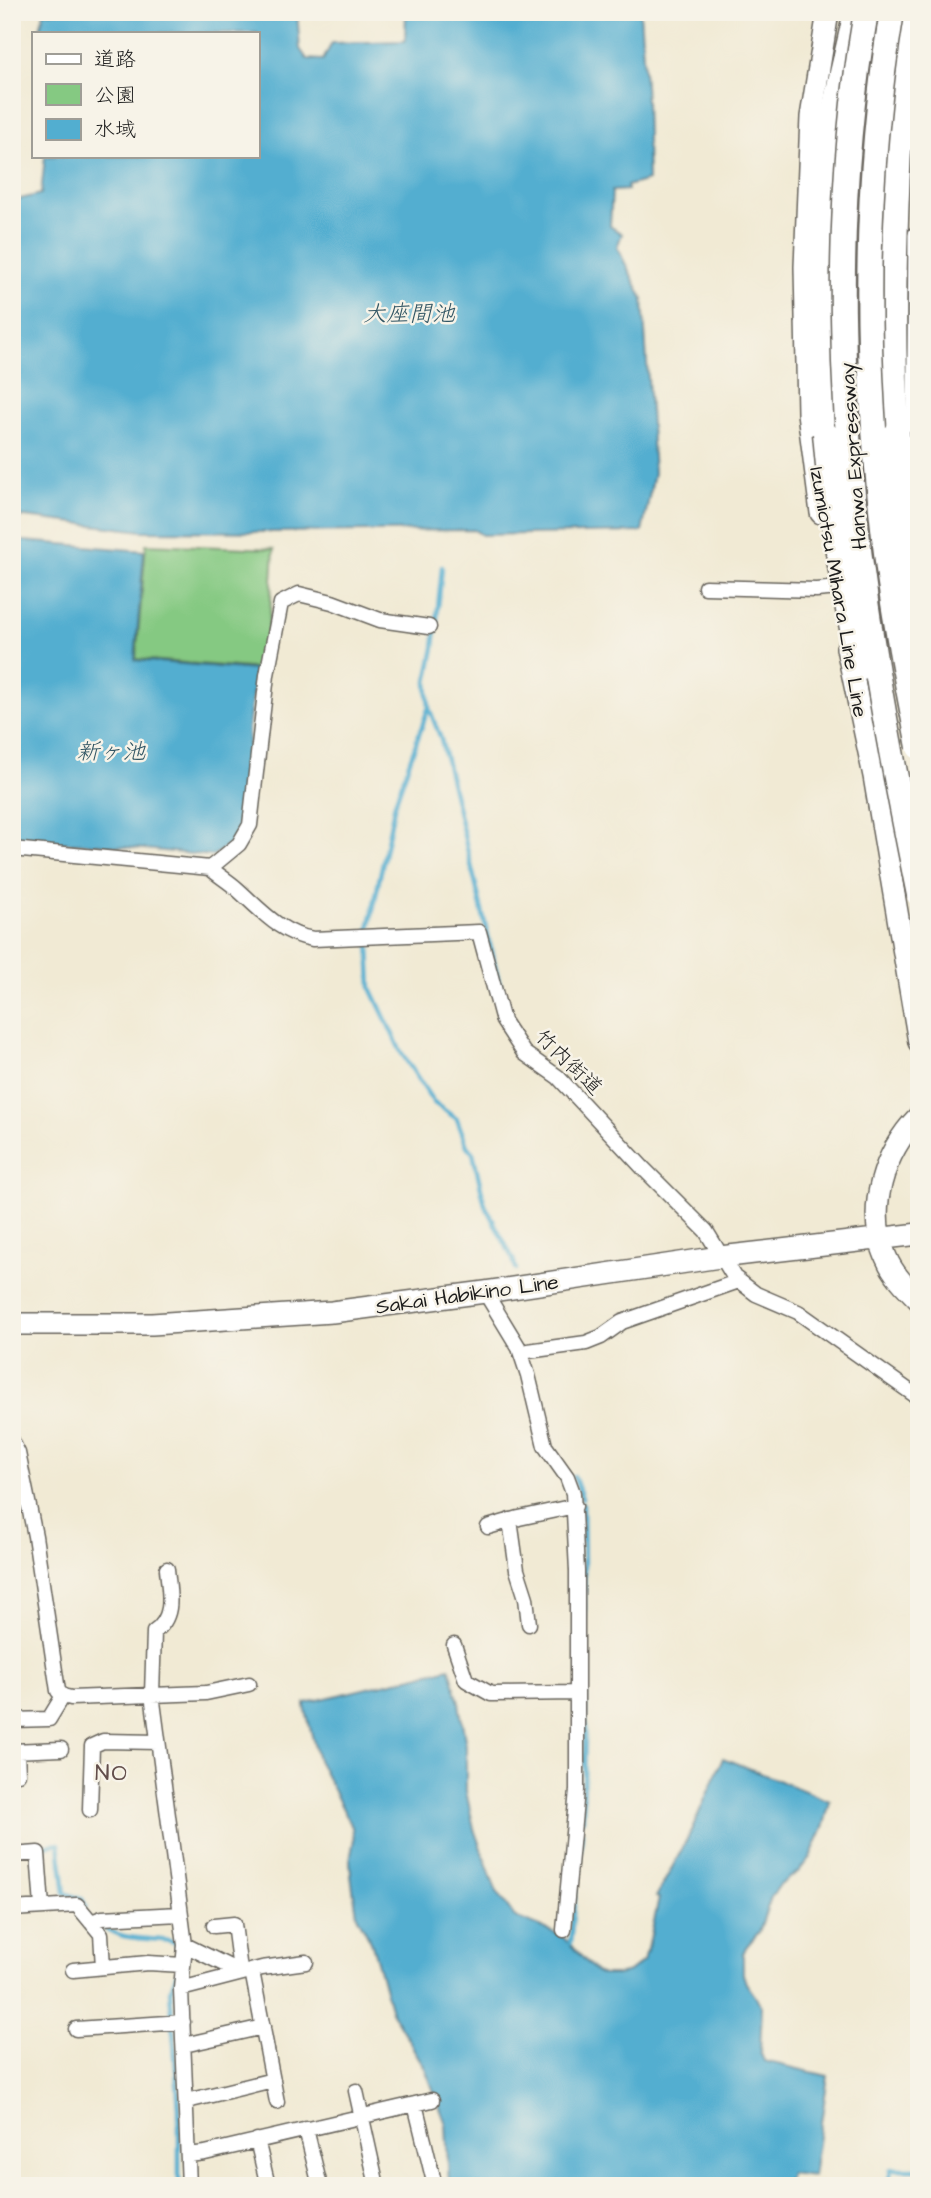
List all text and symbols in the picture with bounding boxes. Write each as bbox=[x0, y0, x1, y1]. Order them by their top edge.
legend bbox=[32, 32, 259, 158]
text: 道路 bbox=[94, 45, 136, 74]
text: 公園 bbox=[94, 81, 136, 110]
text: 水域 bbox=[94, 115, 136, 144]
water label: 大座間池 bbox=[363, 298, 456, 330]
street label: Hanwa Expressway bbox=[832, 361, 876, 550]
street label: Izumiotsu Mihara Line Line bbox=[802, 465, 875, 719]
water label: 新ヶ池 bbox=[77, 736, 147, 768]
street label: 竹内街道 bbox=[528, 1023, 609, 1102]
street label: Sakai Habikino Line bbox=[374, 1267, 560, 1322]
district label: NO bbox=[95, 1757, 129, 1789]

